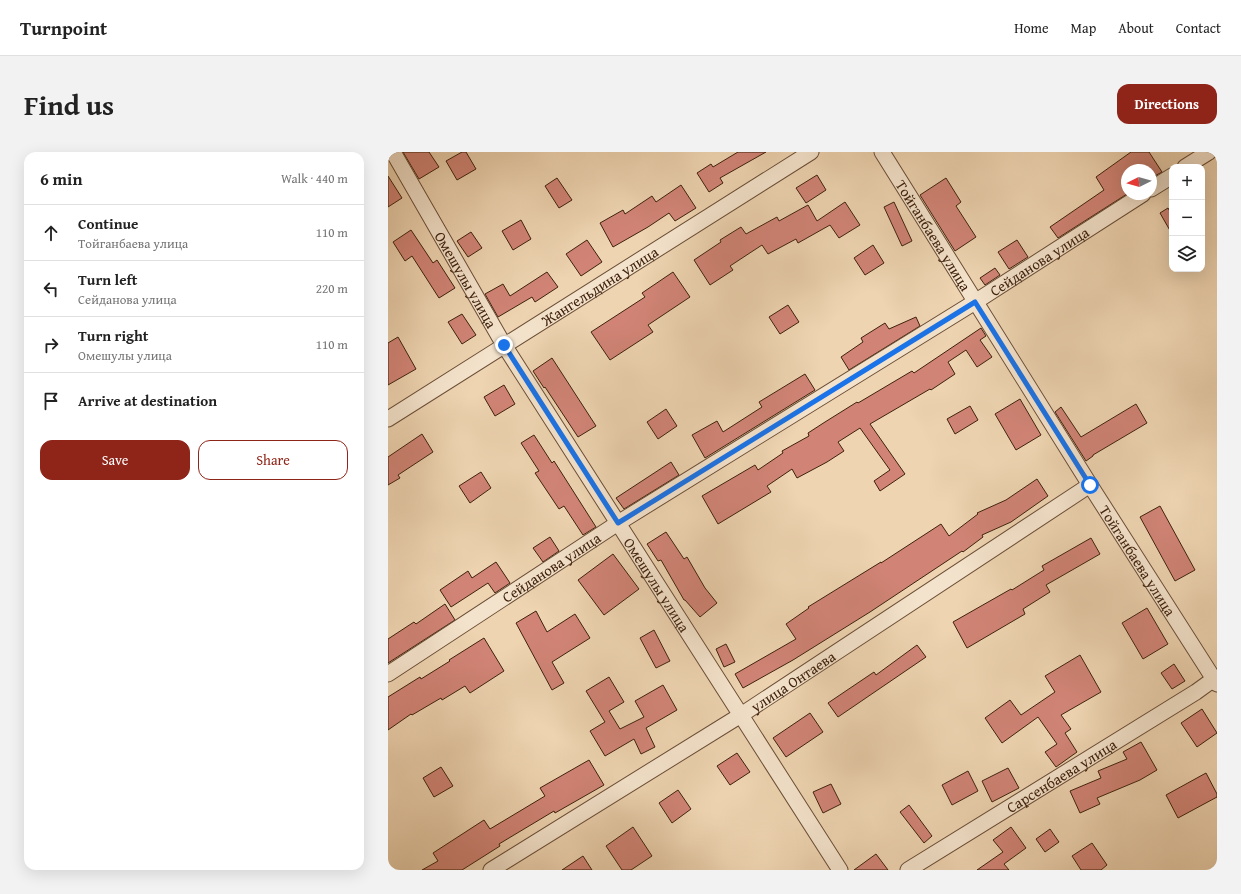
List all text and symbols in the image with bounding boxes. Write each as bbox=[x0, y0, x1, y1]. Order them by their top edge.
text: Turnpoint bbox=[20, 14, 107, 42]
text: Home bbox=[1014, 18, 1049, 38]
text: Map bbox=[1071, 18, 1096, 38]
text: About bbox=[1118, 18, 1154, 38]
text: Contact bbox=[1176, 18, 1221, 38]
text: Find us bbox=[24, 84, 114, 125]
button: Directions bbox=[1117, 84, 1217, 124]
north arrow bbox=[1121, 164, 1157, 200]
map controls bbox=[1169, 164, 1205, 272]
button: + bbox=[1169, 164, 1205, 200]
text: 6 min bbox=[40, 166, 82, 191]
text: Walk · 440 m bbox=[281, 169, 348, 188]
street label: Тойганбаева улица bbox=[891, 176, 977, 295]
button: − bbox=[1169, 200, 1205, 236]
text: Continue bbox=[78, 213, 139, 234]
street label: Сейданова улица bbox=[985, 221, 1093, 301]
icon: ahead bbox=[40, 222, 62, 244]
text: 110 m bbox=[316, 223, 348, 242]
street label: Омешулы улица bbox=[430, 227, 503, 332]
text: Тойганбаева улица bbox=[78, 234, 188, 253]
button: layers bbox=[1169, 236, 1205, 272]
street label: Жангельдина улица bbox=[536, 240, 663, 331]
text: Turn left bbox=[78, 269, 137, 290]
icon: left bbox=[40, 278, 62, 300]
text: 220 m bbox=[316, 279, 348, 298]
text: Сейданова улица bbox=[78, 290, 177, 309]
text: Turn right bbox=[78, 325, 149, 346]
icon: right bbox=[40, 334, 62, 356]
text: 110 m bbox=[316, 335, 348, 354]
route end bbox=[495, 336, 513, 354]
text: Омешулы улица bbox=[78, 346, 172, 365]
icon: arrive bbox=[40, 390, 62, 412]
text: Arrive at destination bbox=[78, 390, 217, 411]
button: Save bbox=[40, 440, 190, 480]
button: Share bbox=[198, 440, 348, 480]
route start bbox=[1081, 476, 1099, 494]
street label: Тойганбаева улица bbox=[1095, 501, 1182, 620]
street label: Сейданова улица bbox=[498, 526, 605, 607]
street label: Омешулы улица bbox=[619, 533, 696, 637]
street label: улица Онтаева bbox=[745, 645, 840, 717]
street label: Сарсенбаева улица bbox=[1002, 733, 1121, 817]

